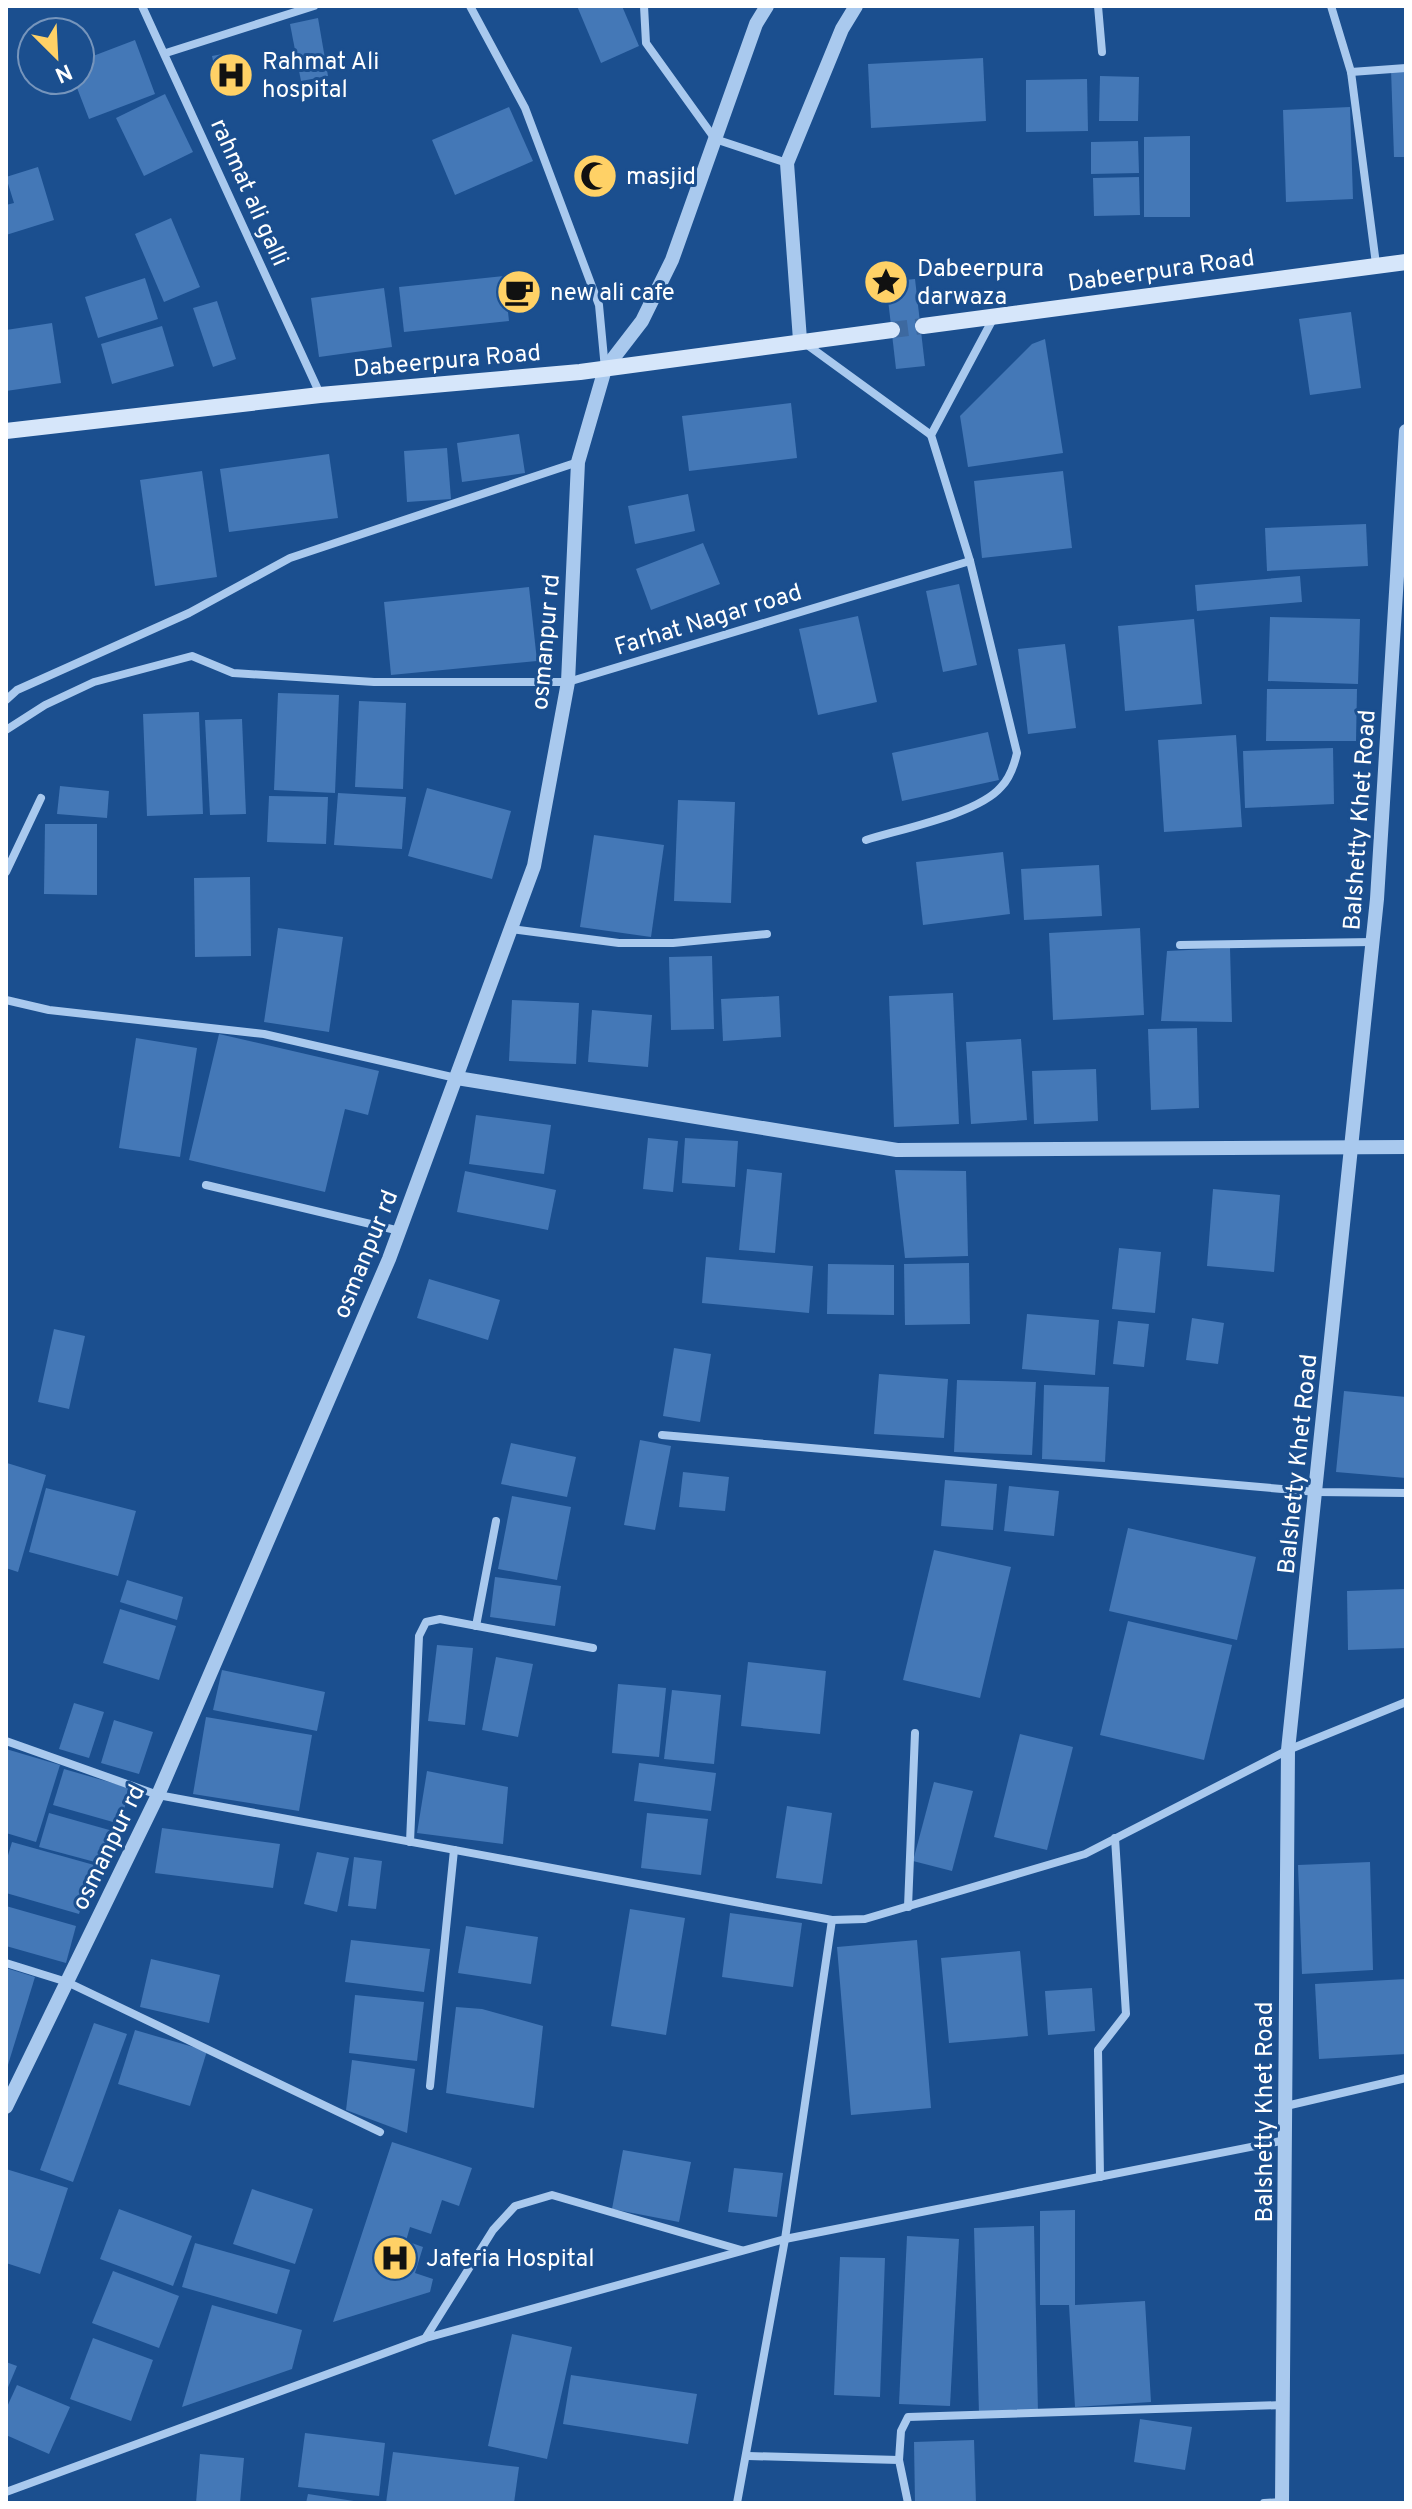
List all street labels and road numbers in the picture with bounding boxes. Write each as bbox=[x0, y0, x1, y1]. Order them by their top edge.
street label: rahmat ali galli bbox=[202, 114, 294, 271]
street label: Dabeerpura Road bbox=[1066, 244, 1256, 300]
street label: Dabeerpura Road bbox=[352, 339, 542, 385]
street label: osmanpur rd bbox=[526, 573, 568, 711]
street label: Farhat Nagar road bbox=[611, 578, 806, 664]
street label: Balshetty Khet Road bbox=[1338, 709, 1384, 931]
street label: osmanpur rd bbox=[327, 1186, 406, 1323]
street label: Balshetty Khet Road bbox=[1273, 1353, 1325, 1576]
street label: osmanpur rd bbox=[66, 1780, 153, 1916]
street label: Balshetty Khet Road bbox=[1251, 2001, 1281, 2223]

